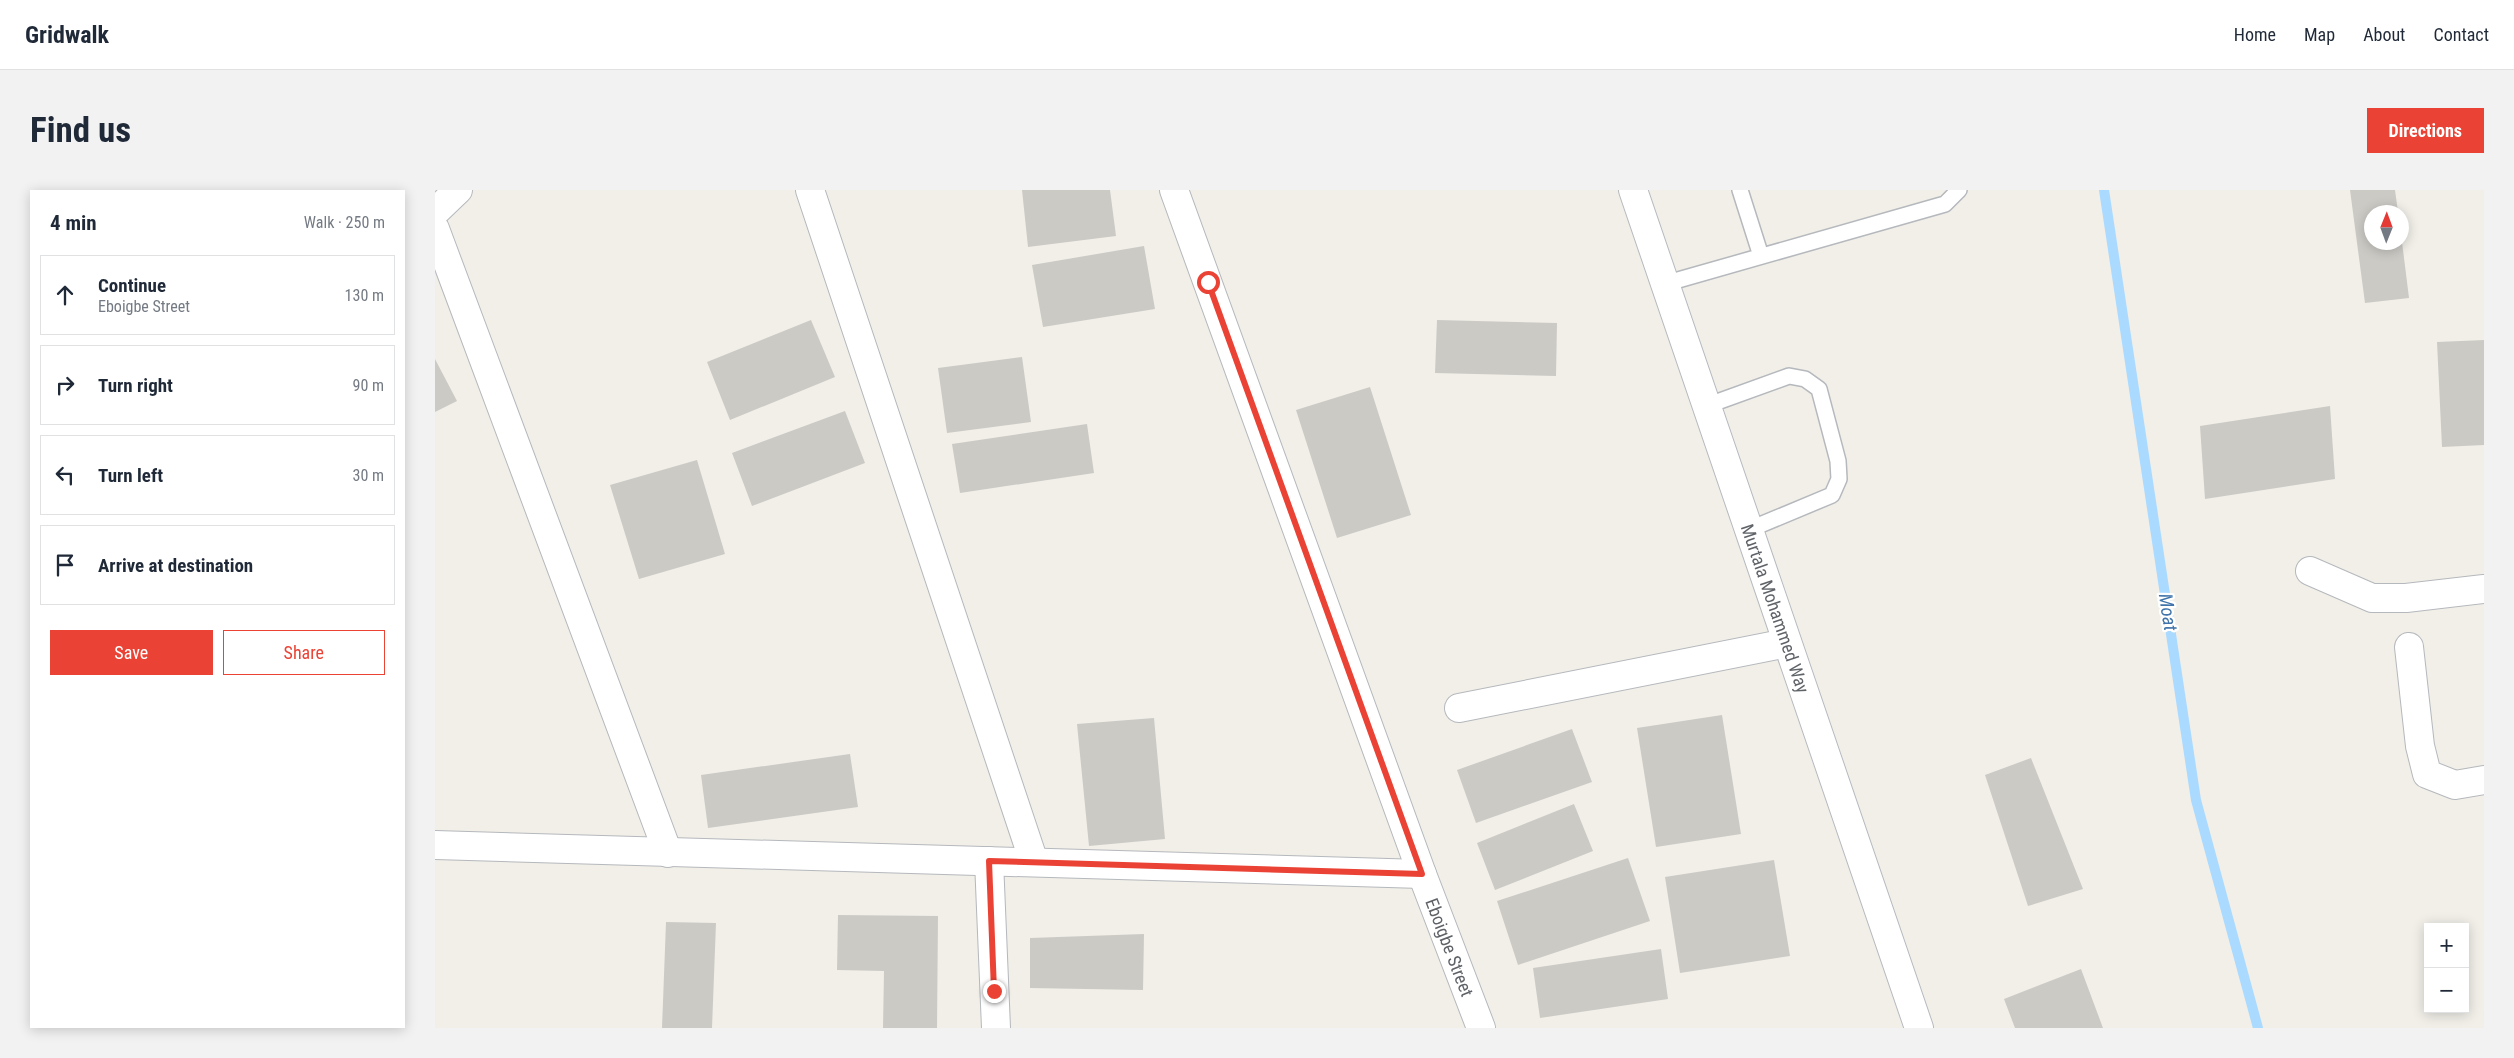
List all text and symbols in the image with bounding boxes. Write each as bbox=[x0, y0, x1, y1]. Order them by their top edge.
text: Gridwalk bbox=[25, 21, 109, 49]
text: Home bbox=[2234, 24, 2276, 45]
text: Map bbox=[2304, 24, 2335, 45]
text: About bbox=[2363, 24, 2405, 45]
text: Contact bbox=[2433, 24, 2489, 45]
button: Directions bbox=[2367, 108, 2484, 153]
text: Find us bbox=[30, 110, 131, 151]
north arrow bbox=[2364, 205, 2409, 250]
text: 4 min bbox=[50, 211, 97, 235]
text: Walk · 250 m bbox=[304, 213, 385, 232]
route start bbox=[1197, 271, 1220, 294]
text: Continue bbox=[98, 274, 166, 297]
icon: ahead bbox=[51, 281, 79, 309]
text: 130 m bbox=[345, 286, 384, 305]
text: Eboigbe Street bbox=[98, 297, 190, 316]
icon: right bbox=[51, 371, 79, 399]
text: Turn right bbox=[98, 374, 173, 397]
text: 90 m bbox=[352, 376, 384, 395]
icon: left bbox=[51, 461, 79, 489]
text: Turn left bbox=[98, 464, 163, 487]
text: 30 m bbox=[352, 466, 384, 485]
street label: Murtala Mohammed Way bbox=[1737, 521, 1814, 696]
icon: arrive bbox=[51, 551, 79, 579]
text: Arrive at destination bbox=[98, 554, 253, 577]
water label: Moat bbox=[2154, 592, 2182, 633]
button: Save bbox=[50, 630, 213, 675]
button: Share bbox=[223, 630, 385, 675]
street label: Eboigbe Street bbox=[1422, 895, 1478, 999]
map controls bbox=[2424, 923, 2469, 1013]
button: + bbox=[2424, 923, 2469, 968]
button: − bbox=[2424, 968, 2469, 1013]
route end bbox=[983, 980, 1006, 1003]

